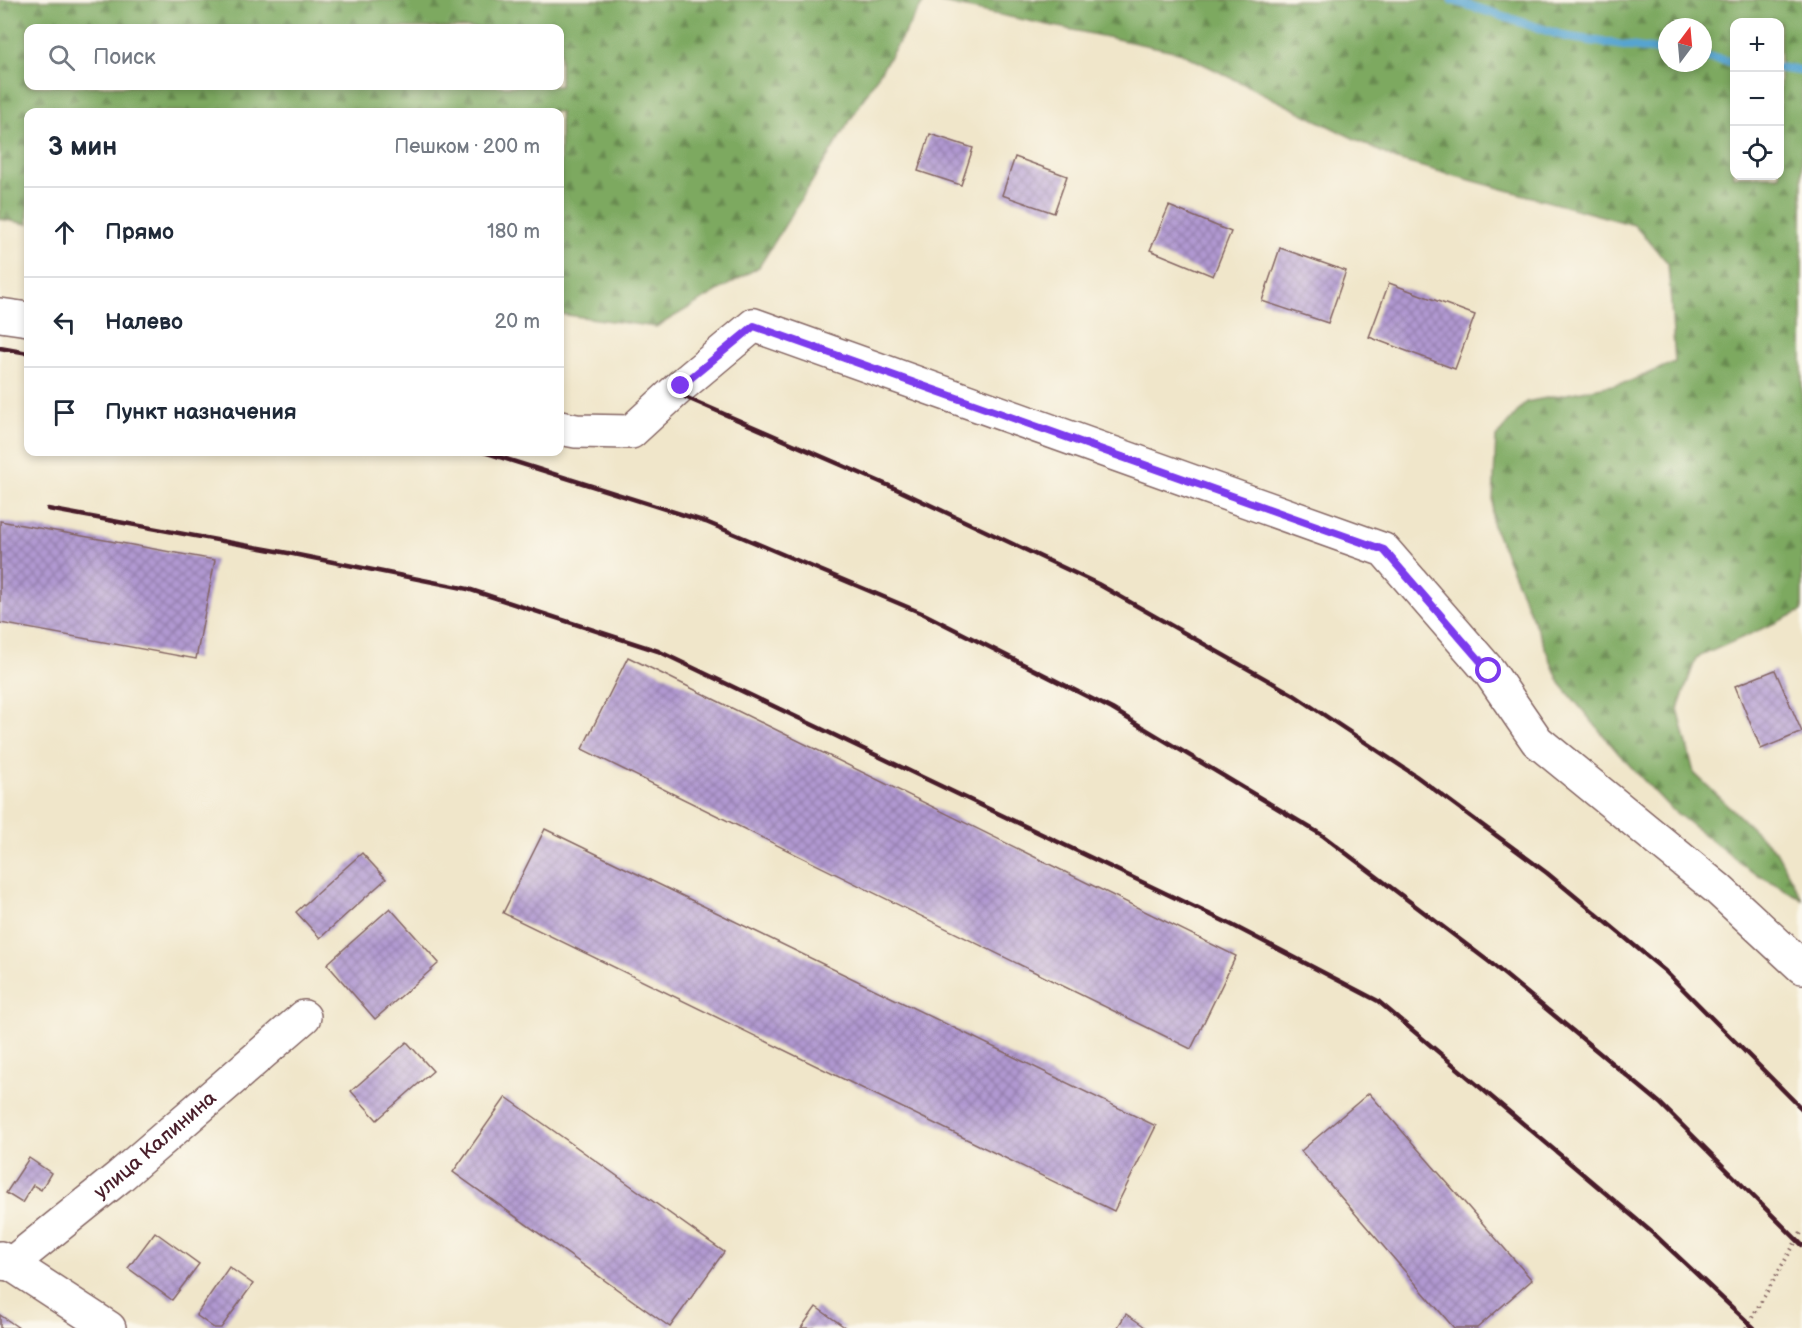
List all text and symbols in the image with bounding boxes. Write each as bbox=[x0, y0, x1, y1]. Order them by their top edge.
north arrow bbox=[1658, 18, 1712, 72]
map controls bbox=[1730, 18, 1784, 180]
button: + bbox=[1730, 18, 1784, 72]
search box bbox=[24, 24, 564, 90]
icon: search bbox=[45, 41, 78, 74]
text: Поиск bbox=[93, 44, 156, 71]
button: − bbox=[1730, 72, 1784, 126]
button: locate bbox=[1730, 126, 1784, 180]
text: 3 мин bbox=[48, 132, 117, 163]
text: Пешком · 200 m bbox=[394, 135, 540, 159]
icon: ahead bbox=[48, 216, 81, 249]
text: Прямо bbox=[105, 219, 174, 246]
text: 180 m bbox=[487, 220, 540, 244]
icon: left bbox=[48, 306, 81, 339]
text: Налево bbox=[105, 309, 183, 336]
text: 20 m bbox=[495, 310, 540, 334]
route end bbox=[667, 372, 693, 398]
icon: arrive bbox=[48, 396, 81, 429]
text: Пункт назначения bbox=[105, 399, 297, 426]
route start bbox=[1475, 657, 1501, 683]
street label: улица Калинина bbox=[89, 1086, 222, 1204]

